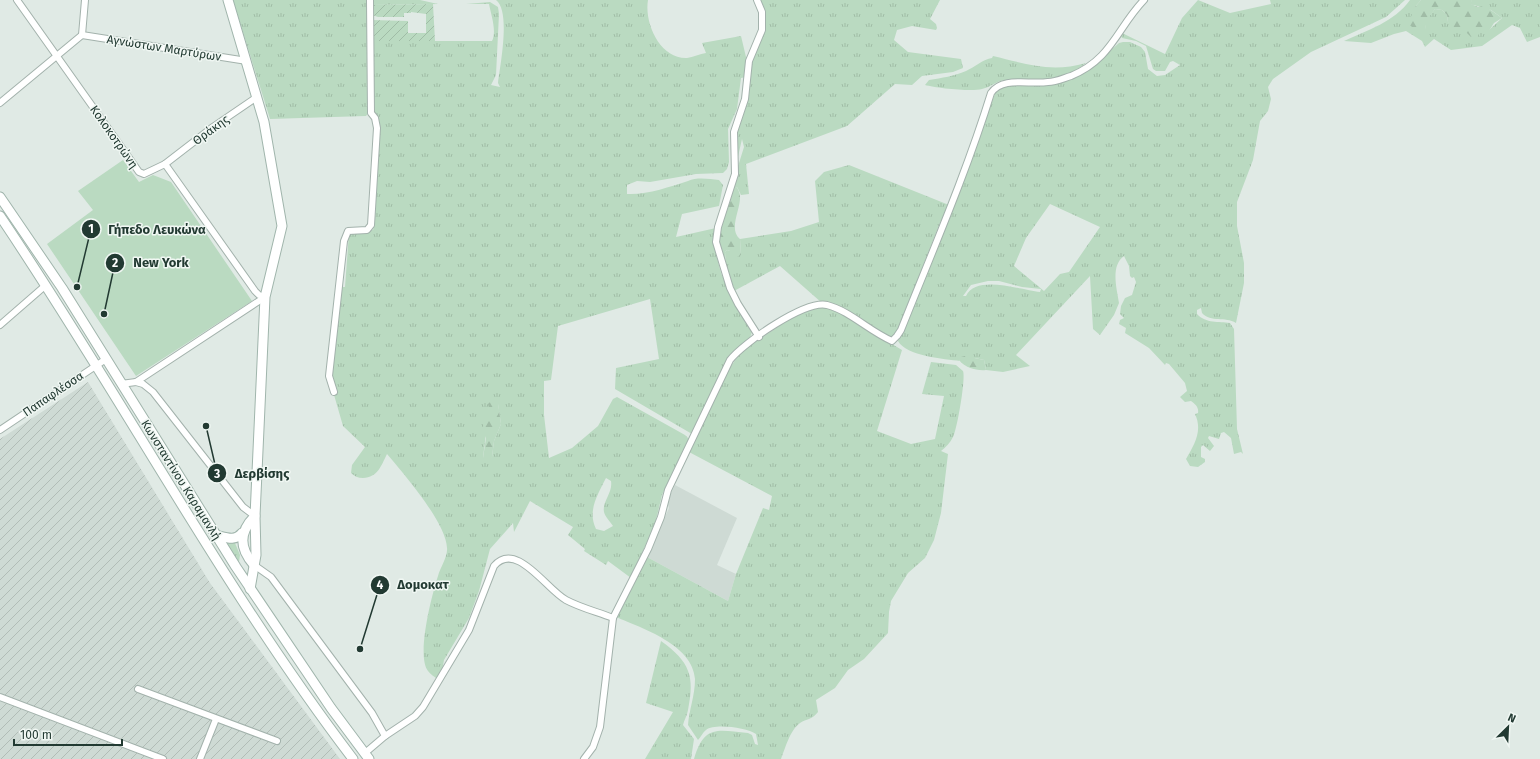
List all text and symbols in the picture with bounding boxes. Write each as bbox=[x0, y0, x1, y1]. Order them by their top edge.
street label: Αγνώστων Μαρτύρων bbox=[106, 32, 222, 64]
street label: Κολοκοτρώνη bbox=[87, 103, 141, 171]
street label: Θράκης bbox=[190, 112, 232, 148]
callout: Γήπεδο Λευκώνα bbox=[81, 217, 214, 242]
text: 1 bbox=[88, 222, 94, 236]
text: Γήπεδο Λευκώνα bbox=[108, 222, 206, 237]
callout: New York bbox=[105, 250, 197, 275]
text: New York bbox=[133, 255, 190, 270]
text: 2 bbox=[112, 256, 118, 270]
street label: Παπαφλέσσα bbox=[20, 369, 86, 419]
street label: Κωνσταντίνου Καραμανλή bbox=[138, 417, 224, 543]
callout: Δερβίσης bbox=[207, 461, 297, 486]
text: Δερβίσης bbox=[234, 466, 290, 481]
text: 3 bbox=[213, 467, 220, 481]
callout: Δομοκατ bbox=[370, 572, 457, 597]
text: Δομοκατ bbox=[396, 577, 449, 592]
text: 4 bbox=[377, 578, 384, 592]
north arrow bbox=[1488, 707, 1528, 747]
text: N bbox=[1506, 711, 1518, 726]
scale bar bbox=[14, 721, 122, 747]
text: 100 m bbox=[20, 728, 52, 742]

